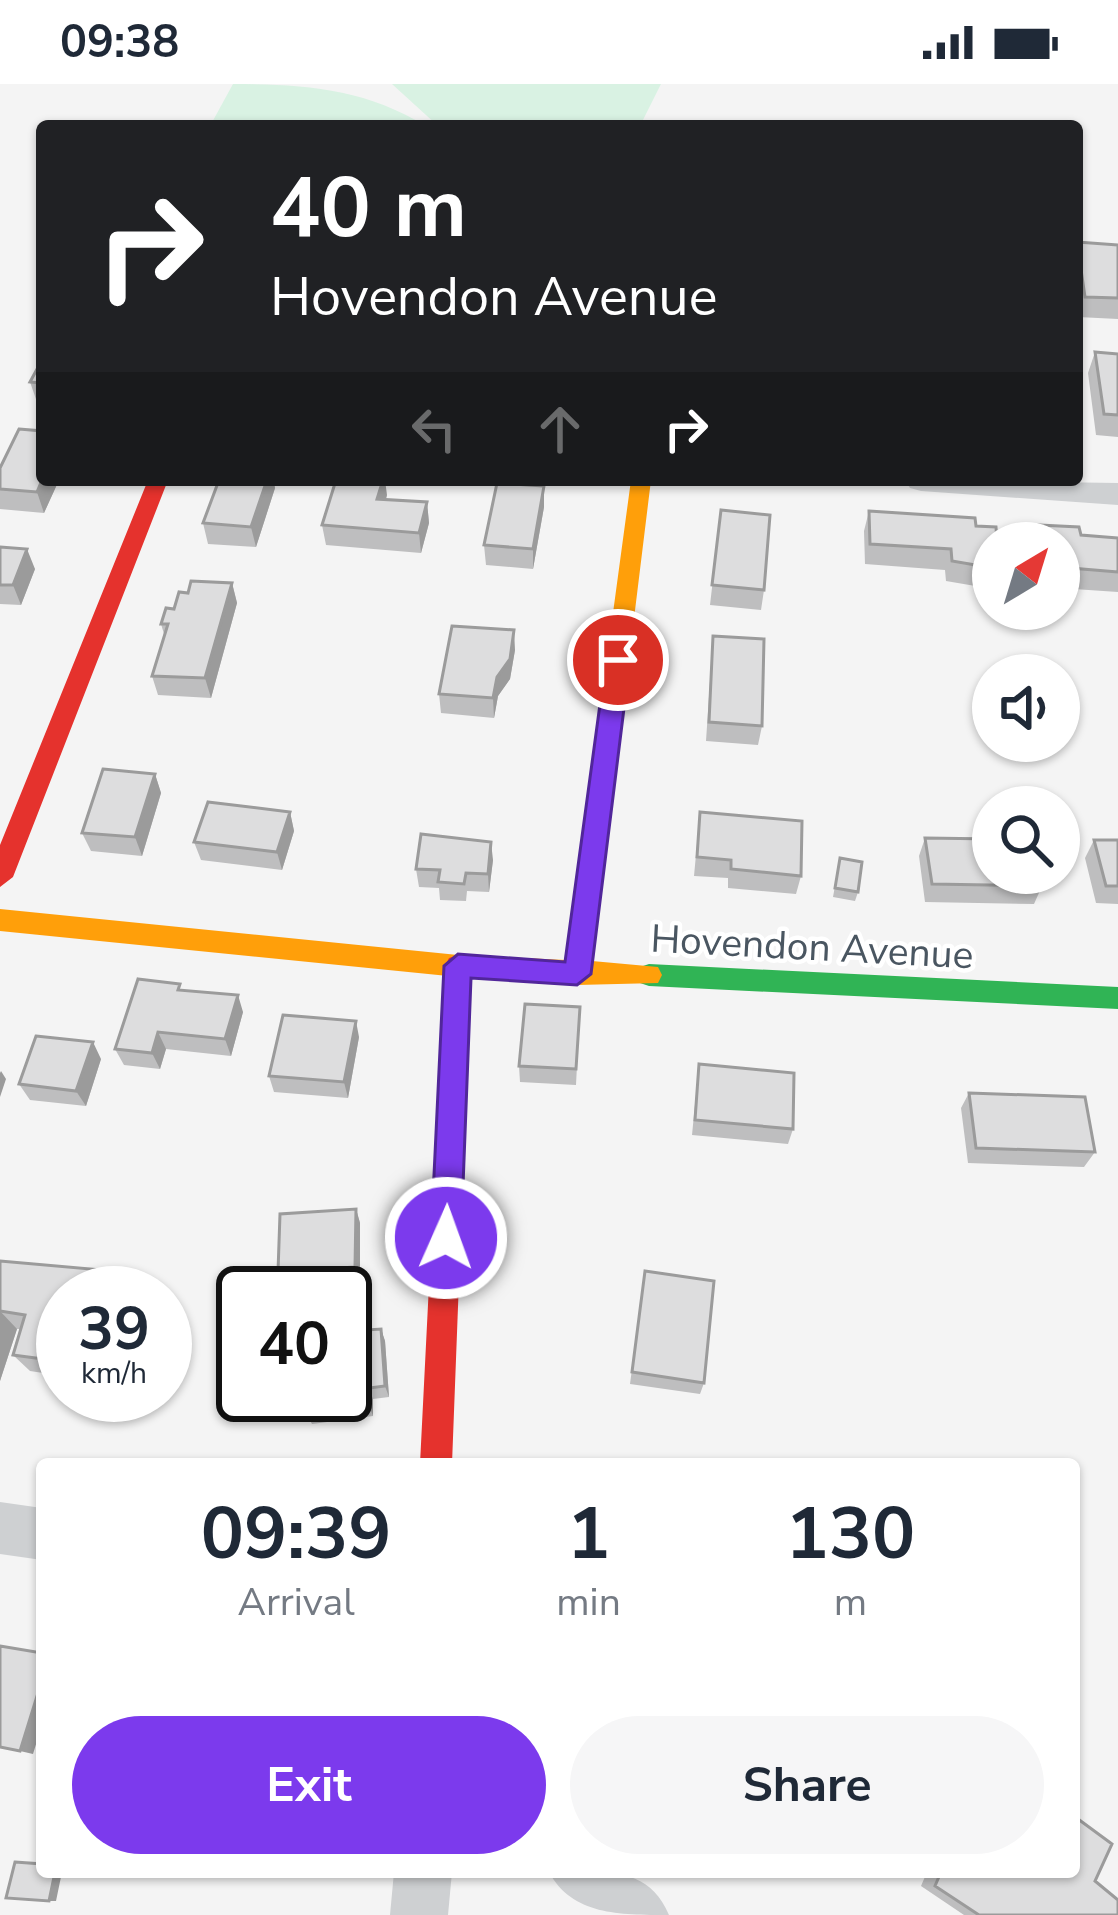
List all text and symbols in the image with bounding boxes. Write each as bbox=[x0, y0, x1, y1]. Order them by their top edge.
text: 09:38 bbox=[60, 12, 179, 73]
text: 40 m bbox=[270, 151, 467, 266]
icon: right bbox=[72, 168, 228, 324]
text: Hovendon Avenue bbox=[270, 260, 717, 334]
icon: left bbox=[401, 396, 467, 462]
icon: ahead bbox=[527, 396, 593, 462]
icon: right bbox=[653, 396, 719, 462]
north arrow bbox=[972, 522, 1080, 630]
map controls bbox=[972, 522, 1080, 894]
pin bbox=[567, 609, 669, 711]
icon: arrive bbox=[585, 627, 651, 693]
button: sound bbox=[972, 654, 1080, 762]
button: search bbox=[972, 786, 1080, 894]
street label: Hovendon Avenue bbox=[649, 913, 975, 982]
position arrow bbox=[383, 1175, 509, 1301]
speed limit sign: 40 bbox=[216, 1266, 372, 1422]
text: 39 bbox=[78, 1288, 150, 1370]
text: km/h bbox=[81, 1353, 147, 1394]
text: 09:39 bbox=[201, 1485, 391, 1583]
text: 1 bbox=[567, 1485, 610, 1583]
text: 130 bbox=[786, 1485, 915, 1583]
text: Arrival bbox=[237, 1576, 355, 1629]
text: min bbox=[556, 1576, 621, 1629]
text: m bbox=[834, 1576, 867, 1629]
button: Exit bbox=[72, 1716, 546, 1854]
button: Share bbox=[570, 1716, 1044, 1854]

